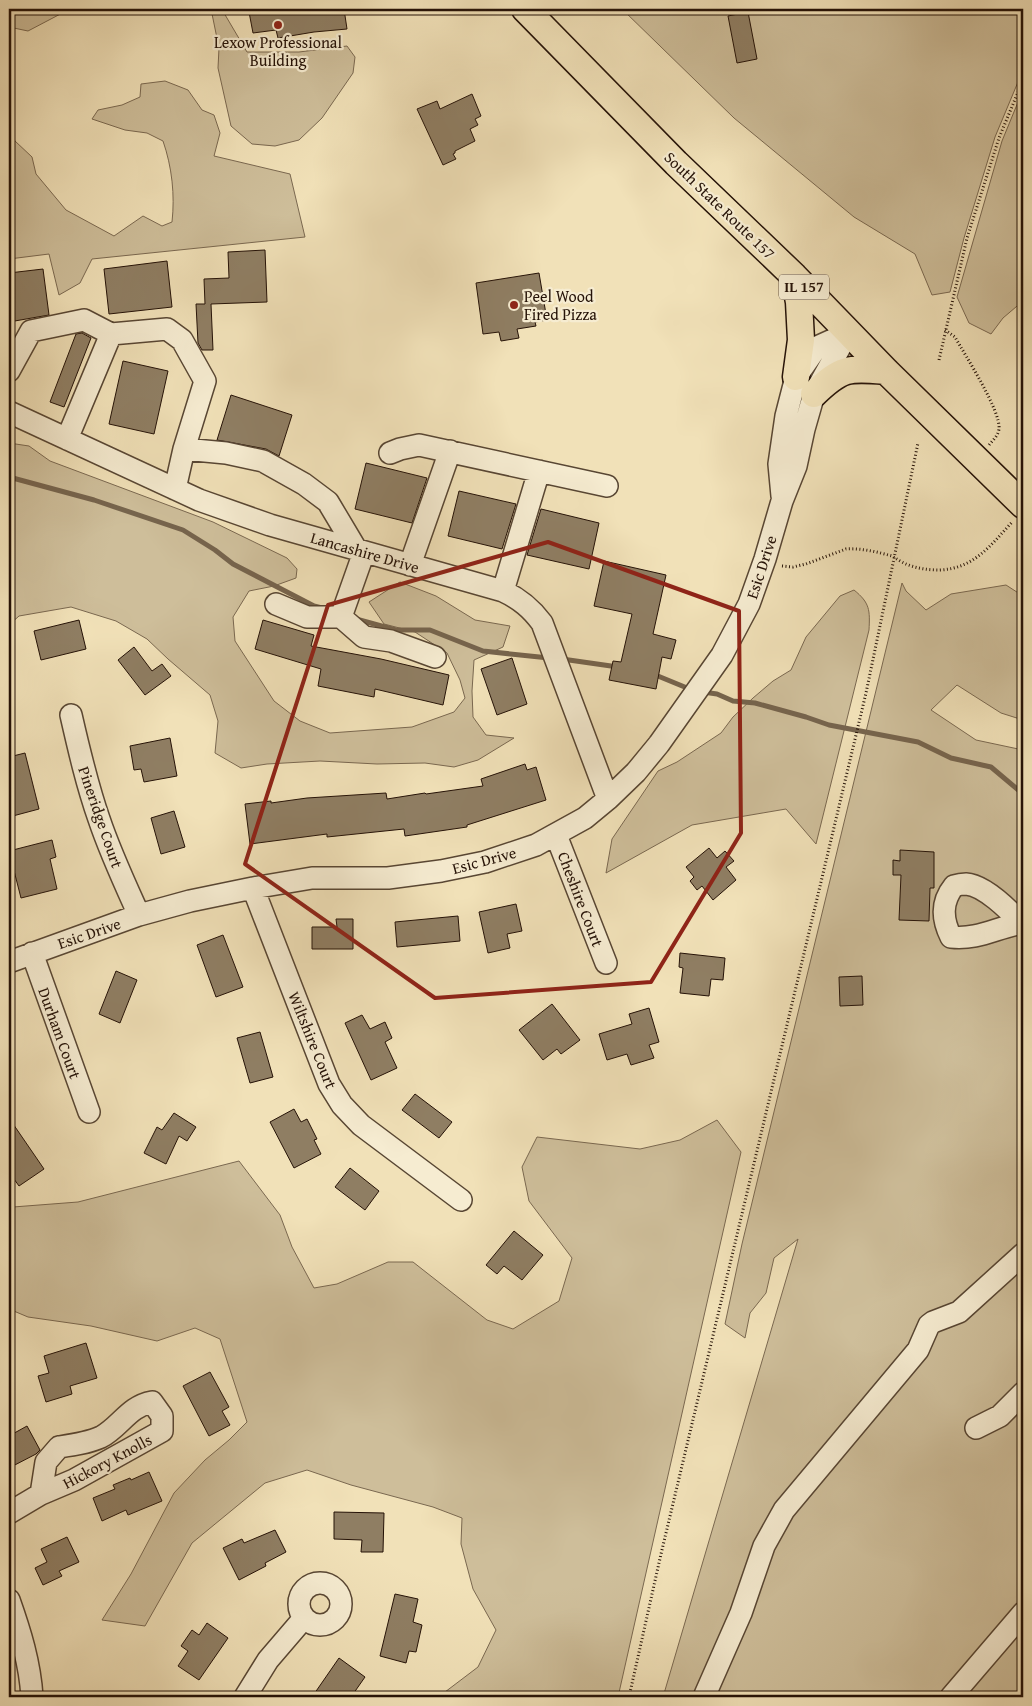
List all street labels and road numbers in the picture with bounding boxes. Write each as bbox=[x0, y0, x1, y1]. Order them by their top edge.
street label: South State Route 157 bbox=[659, 146, 781, 265]
road number: IL 157 bbox=[779, 274, 829, 300]
street label: Lancashire Drive bbox=[308, 525, 422, 579]
street label: Esic Drive bbox=[739, 532, 783, 602]
street label: Pineridge Court bbox=[72, 763, 130, 871]
street label: Esic Drive bbox=[449, 840, 519, 880]
street label: Cheshire Court bbox=[552, 848, 610, 950]
street label: Esic Drive bbox=[54, 911, 124, 955]
street label: Durham Court bbox=[32, 984, 88, 1082]
street label: Wiltshire Court bbox=[283, 988, 344, 1093]
street label: Hickory Knolls bbox=[58, 1427, 156, 1495]

